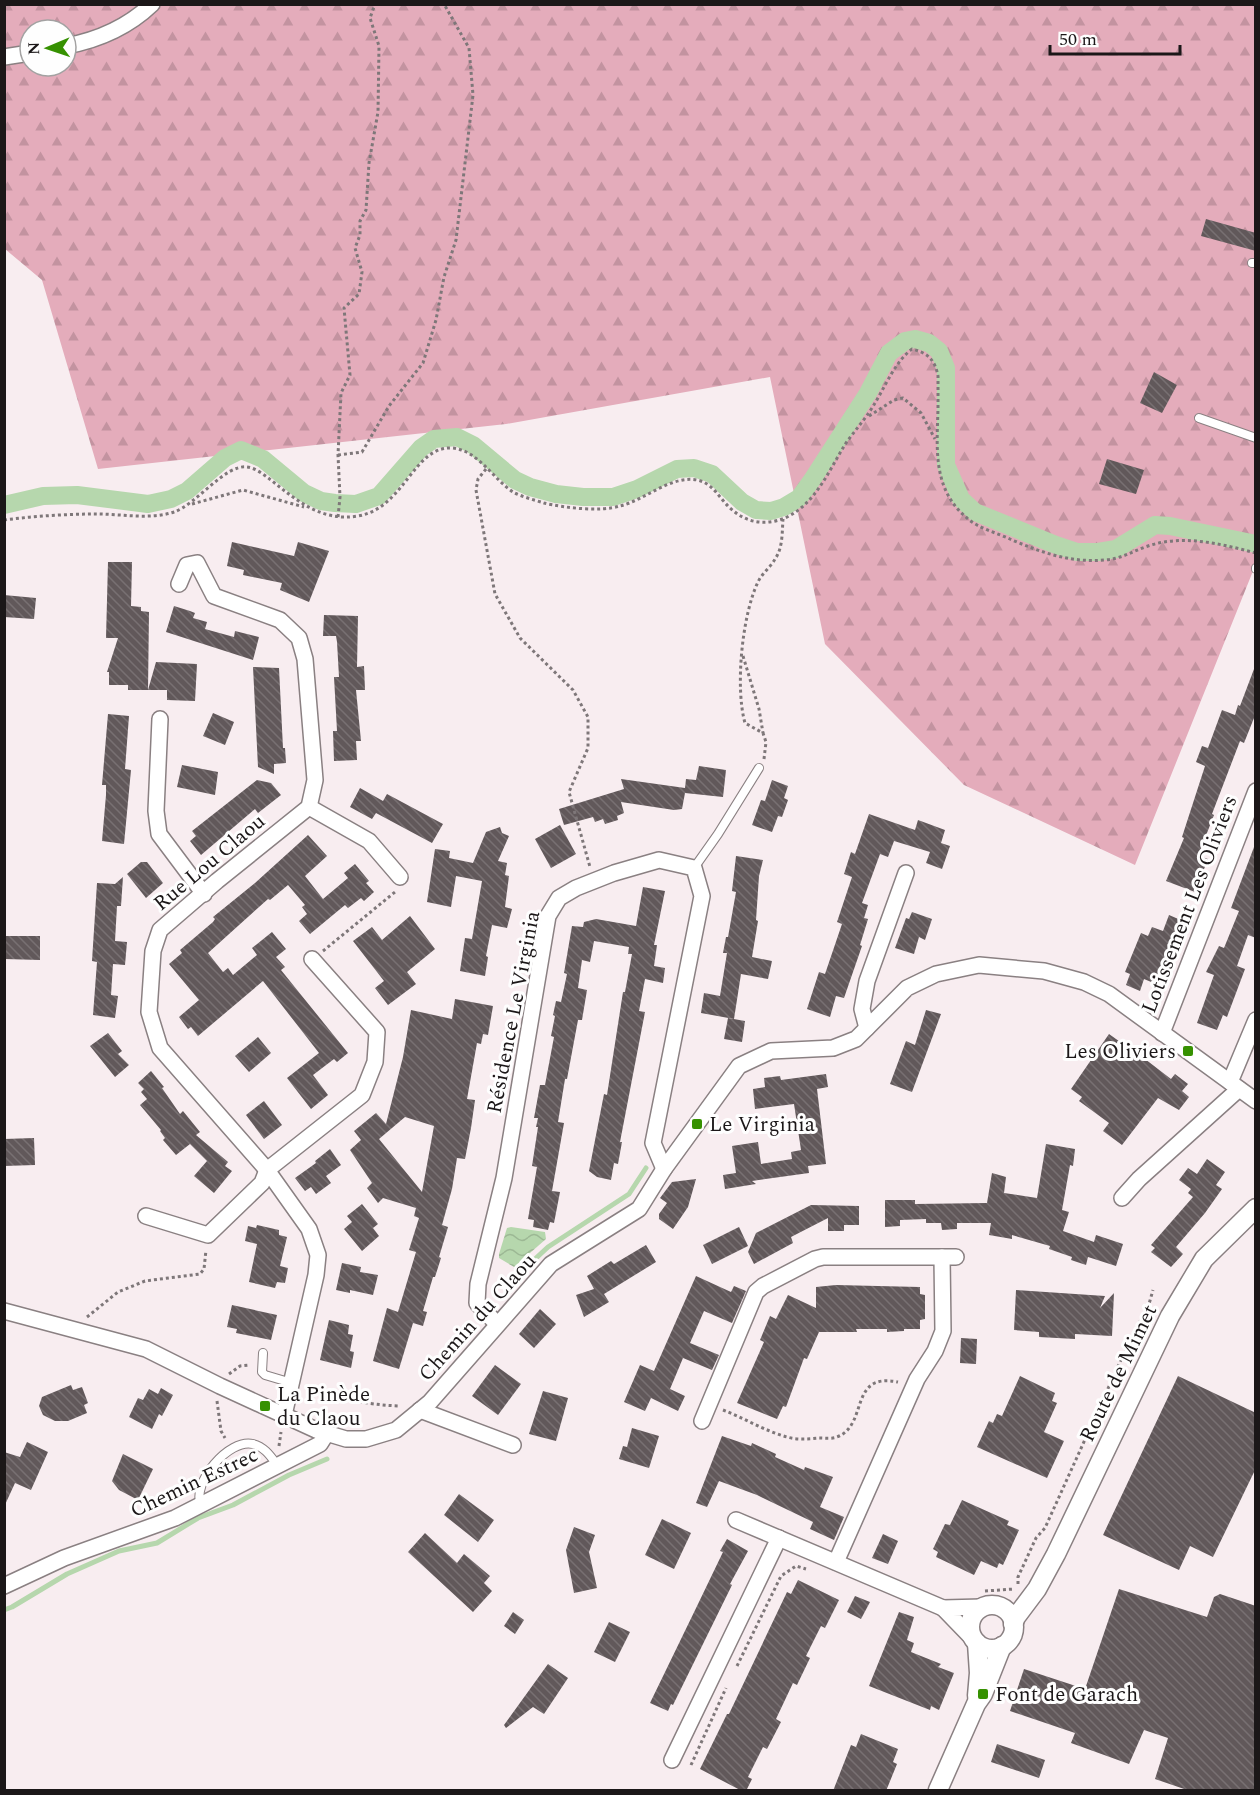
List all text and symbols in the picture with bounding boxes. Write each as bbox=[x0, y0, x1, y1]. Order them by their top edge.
north arrow bbox=[18, 18, 78, 78]
scale bar bbox=[1050, 18, 1180, 56]
text: 50 m bbox=[1059, 26, 1097, 53]
text: N bbox=[22, 42, 46, 55]
street label: Lotissement Les Oliviers bbox=[1134, 791, 1246, 1018]
street label: Rue Lou Claou bbox=[147, 806, 273, 919]
street label: Résidence Le Virginia bbox=[479, 908, 549, 1116]
place label: Les Oliviers bbox=[1064, 1036, 1176, 1068]
marker: Les Oliviers bbox=[1181, 1044, 1195, 1058]
place label: Le Virginia bbox=[709, 1109, 816, 1141]
marker: Le Virginia bbox=[690, 1117, 704, 1131]
street label: Chemin du Claou bbox=[411, 1246, 544, 1389]
street label: Route de Mimet bbox=[1072, 1299, 1166, 1448]
place label: La Pinède du Claou bbox=[277, 1379, 370, 1435]
marker: La Pinède du Claou bbox=[258, 1399, 272, 1413]
street label: Chemin Estrec bbox=[125, 1439, 264, 1527]
place label: Font de Garach bbox=[995, 1679, 1138, 1711]
marker: Font de Garach bbox=[976, 1687, 990, 1701]

